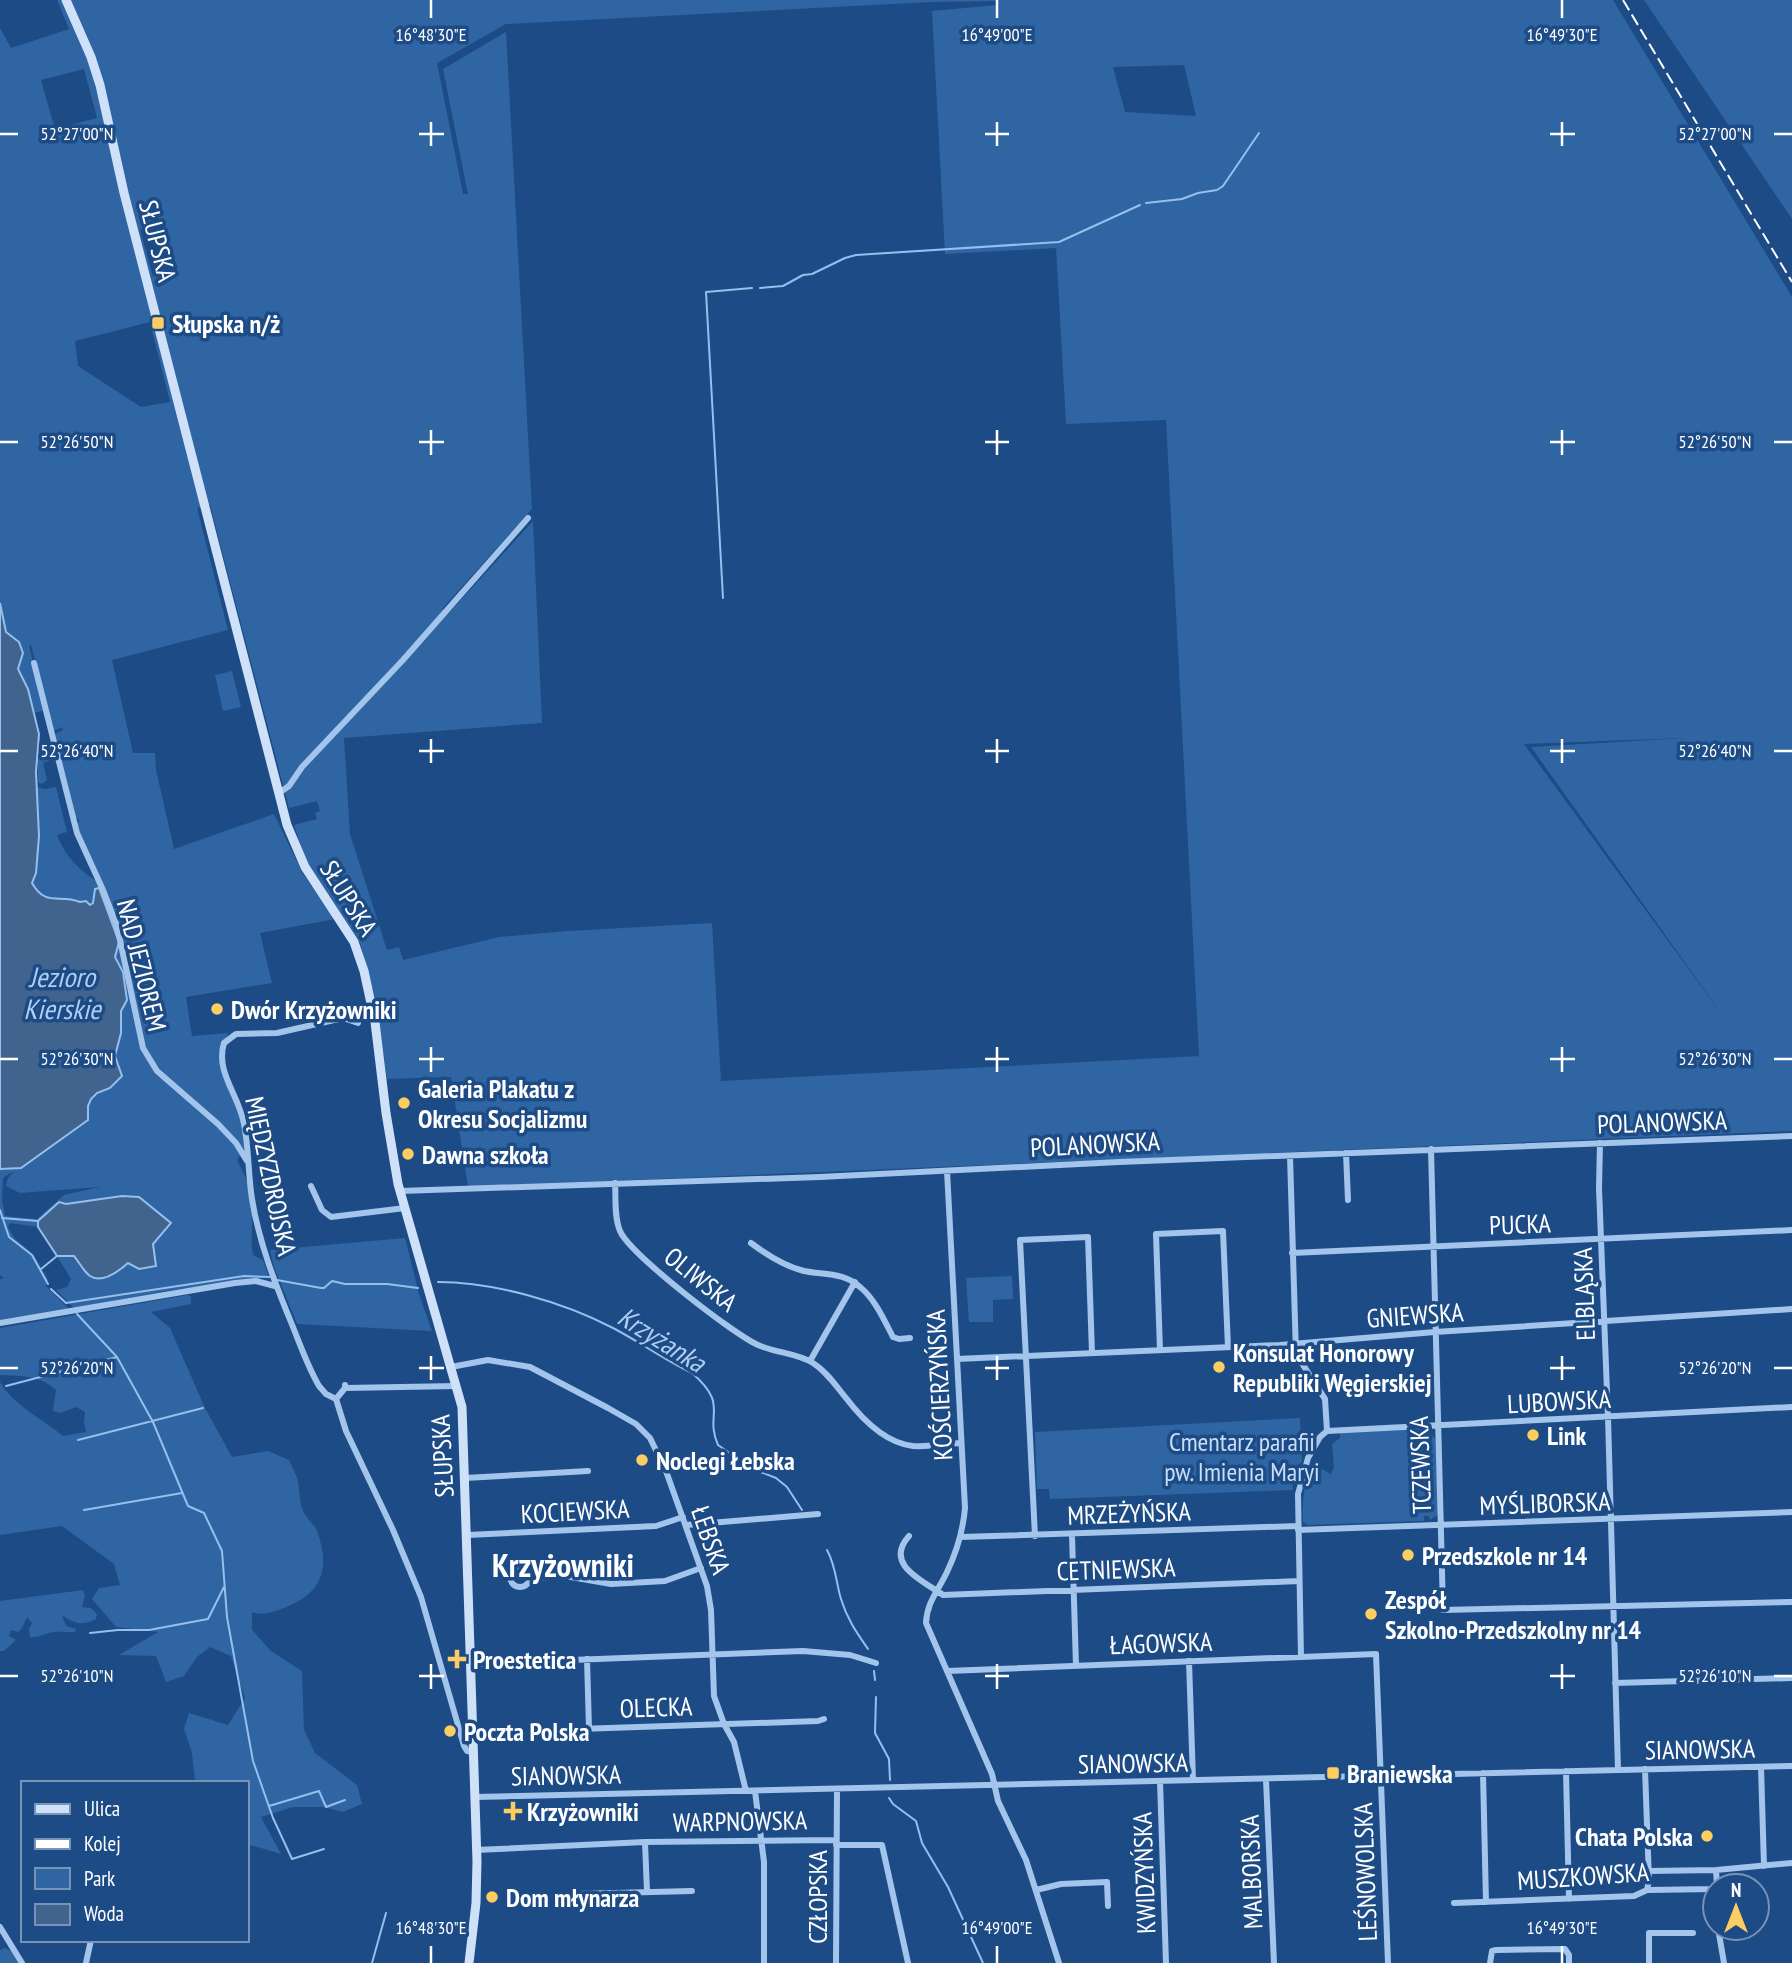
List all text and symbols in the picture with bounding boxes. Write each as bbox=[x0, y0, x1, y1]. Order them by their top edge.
text: 16°48'30"E bbox=[396, 23, 466, 46]
text: 16°49'00"E bbox=[962, 23, 1032, 46]
text: 16°49'30"E bbox=[1527, 23, 1597, 46]
text: 52°27'00"N bbox=[41, 122, 113, 145]
text: 52°27'00"N bbox=[1679, 122, 1751, 145]
street label: SŁUPSKA bbox=[132, 197, 184, 286]
place label: Słupska n/ż bbox=[172, 307, 280, 340]
marker: Słupska n/ż bbox=[150, 315, 166, 331]
text: 52°26'50"N bbox=[41, 430, 113, 453]
text: 52°26'50"N bbox=[1679, 430, 1751, 453]
text: 52°26'40"N bbox=[41, 739, 113, 762]
text: 52°26'40"N bbox=[1679, 739, 1751, 762]
street label: SŁUPSKA bbox=[313, 854, 385, 942]
street label: NAD JEZIOREM bbox=[110, 896, 174, 1034]
water label: Jezioro Kierskie bbox=[23, 958, 103, 1027]
place label: Dwór Krzyżowniki bbox=[231, 993, 397, 1026]
marker: Dwór Krzyżowniki bbox=[209, 1001, 225, 1017]
text: 52°26'30"N bbox=[41, 1047, 113, 1070]
text: 52°26'30"N bbox=[1679, 1047, 1751, 1070]
place label: Galeria Plakatu z Okresu Socjalizmu bbox=[418, 1072, 587, 1135]
street label: MIĘDZYZDROJSKA bbox=[238, 1093, 304, 1259]
marker: Galeria Plakatu z Okresu Socjalizmu bbox=[396, 1095, 412, 1111]
street label: POLANOWSKA bbox=[1597, 1103, 1728, 1141]
street label: POLANOWSKA bbox=[1029, 1124, 1161, 1164]
place label: Dawna szkoła bbox=[422, 1138, 549, 1171]
marker: Dawna szkoła bbox=[400, 1146, 416, 1162]
street label: PUCKA bbox=[1489, 1206, 1552, 1242]
street label: OLIWSKA bbox=[658, 1240, 745, 1319]
street label: ELBLĄSKA bbox=[1566, 1246, 1602, 1341]
street label: GNIEWSKA bbox=[1365, 1295, 1465, 1335]
water label: Krzyżanka bbox=[611, 1298, 714, 1381]
street label: KOŚCIERZYŃSKA bbox=[919, 1308, 959, 1461]
place label: Konsulat Honorowy Republiki Węgierskiej bbox=[1233, 1336, 1432, 1399]
text: 52°26'20"N bbox=[41, 1356, 113, 1379]
text: 52°26'20"N bbox=[1679, 1356, 1751, 1379]
marker: Konsulat Honorowy Republiki Węgierskiej bbox=[1211, 1359, 1227, 1375]
street label: LUBOWSKA bbox=[1506, 1382, 1612, 1420]
street label: SŁUPSKA bbox=[423, 1413, 461, 1498]
street label: TCZEWSKA bbox=[1402, 1415, 1438, 1514]
place label: Link bbox=[1547, 1419, 1587, 1452]
park label: Cmentarz parafii pw. Imienia Maryi bbox=[1164, 1425, 1320, 1488]
marker: Link bbox=[1525, 1427, 1541, 1443]
place label: Noclegi Łebska bbox=[656, 1444, 795, 1477]
marker: Noclegi Łebska bbox=[634, 1452, 650, 1468]
street label: MYŚLIBORSKA bbox=[1479, 1484, 1612, 1522]
street label: KOCIEWSKA bbox=[520, 1492, 631, 1530]
street label: MRZEŻYŃSKA bbox=[1067, 1494, 1192, 1532]
street label: ŁEBSKA bbox=[684, 1502, 738, 1579]
place label: Przedszkole nr 14 bbox=[1422, 1539, 1588, 1572]
district label: Krzyżowniki bbox=[492, 1543, 634, 1586]
marker: Przedszkole nr 14 bbox=[1400, 1547, 1416, 1563]
street label: CETNIEWSKA bbox=[1056, 1550, 1177, 1588]
place label: Zespół Szkolno-Przedszkolny nr 14 bbox=[1385, 1583, 1642, 1646]
marker: Zespół Szkolno-Przedszkolny nr 14 bbox=[1363, 1606, 1379, 1622]
street label: ŁAGOWSKA bbox=[1109, 1625, 1213, 1661]
place label: Proestetica bbox=[473, 1643, 576, 1676]
marker: Proestetica bbox=[447, 1649, 467, 1669]
text: 52°26'10"N bbox=[41, 1664, 113, 1687]
text: 52°26'10"N bbox=[1679, 1664, 1751, 1687]
street label: OLECKA bbox=[619, 1689, 694, 1725]
place label: Poczta Polska bbox=[464, 1715, 589, 1748]
marker: Poczta Polska bbox=[442, 1723, 458, 1739]
street label: SIANOWSKA bbox=[1645, 1732, 1756, 1766]
street label: SIANOWSKA bbox=[1078, 1746, 1189, 1780]
place label: Braniewska bbox=[1347, 1757, 1453, 1790]
street label: SIANOWSKA bbox=[511, 1758, 622, 1792]
marker: Braniewska bbox=[1325, 1765, 1341, 1781]
legend bbox=[21, 1781, 248, 1942]
text: Ulica bbox=[84, 1795, 120, 1822]
place label: Krzyżowniki bbox=[527, 1795, 639, 1828]
street label: LEŚNOWOLSKA bbox=[1346, 1801, 1384, 1942]
marker: Krzyżowniki bbox=[505, 1803, 521, 1819]
street label: WARPNOWSKA bbox=[673, 1803, 808, 1839]
street label: KWIDZYŃSKA bbox=[1125, 1811, 1163, 1934]
street label: MALBORSKA bbox=[1232, 1814, 1269, 1930]
place label: Chata Polska bbox=[1575, 1820, 1693, 1853]
marker: Chata Polska bbox=[1699, 1828, 1715, 1844]
text: Kolej bbox=[84, 1830, 121, 1857]
street label: CZŁOPSKA bbox=[801, 1849, 834, 1944]
street label: MUSZKOWSKA bbox=[1516, 1855, 1651, 1897]
text: Park bbox=[84, 1865, 115, 1892]
north arrow bbox=[1701, 1872, 1771, 1942]
text: N bbox=[1731, 1878, 1741, 1902]
place label: Dom młynarza bbox=[506, 1881, 639, 1914]
marker: Dom młynarza bbox=[484, 1889, 500, 1905]
text: Woda bbox=[84, 1900, 124, 1927]
text: 16°48'30"E bbox=[396, 1916, 466, 1939]
text: 16°49'00"E bbox=[962, 1916, 1032, 1939]
text: 16°49'30"E bbox=[1527, 1916, 1597, 1939]

